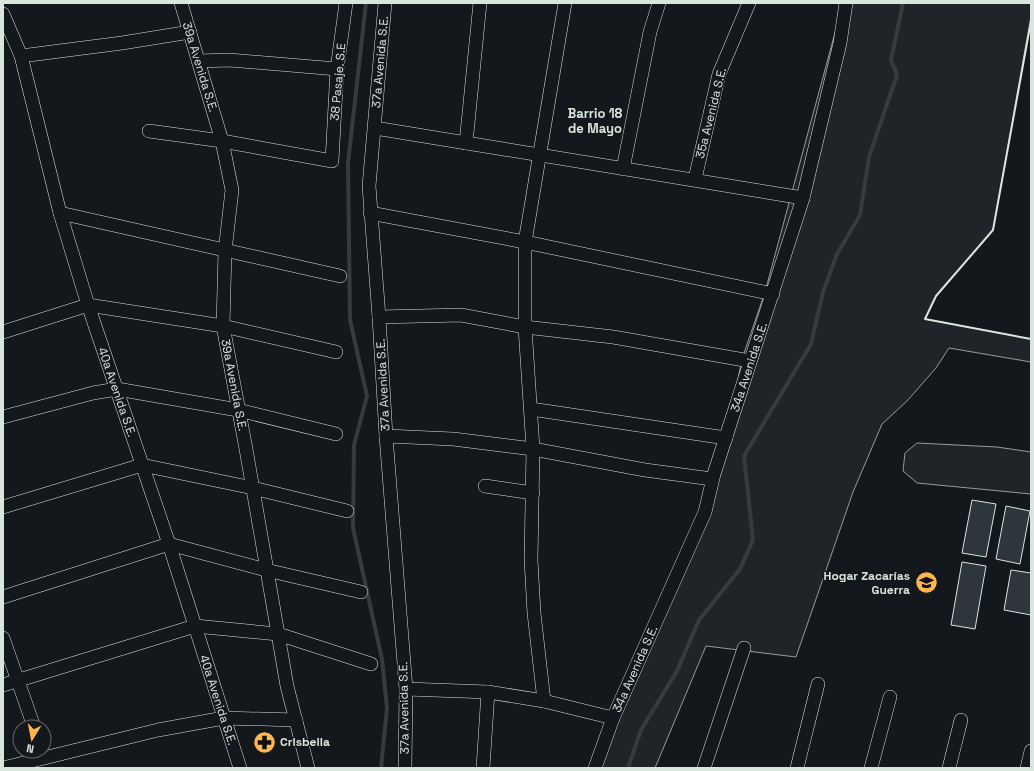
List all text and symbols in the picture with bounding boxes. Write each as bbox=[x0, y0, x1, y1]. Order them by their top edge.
street label: 37a Avenida S.E. bbox=[368, 15, 392, 109]
street label: 39a Avenida S.E. bbox=[179, 20, 221, 114]
street label: 38 Pasaje. S.E bbox=[327, 42, 349, 121]
street label: 35a Avenida S.E. bbox=[692, 66, 730, 160]
district label: Barrio 18 de Mayo bbox=[568, 105, 623, 137]
street label: 34a Avenida S.E. bbox=[727, 320, 771, 414]
street label: 39a Avenida S.E. bbox=[217, 338, 251, 432]
street label: 37a Avenida S.E. bbox=[373, 338, 393, 432]
street label: 40a Avenida S.E. bbox=[94, 345, 140, 439]
place label: Hogar Zacarías Guerra bbox=[824, 568, 910, 598]
school or university icon: Hogar Zacarías Guerra bbox=[913, 570, 939, 596]
street label: 34a Avenida S.E. bbox=[609, 623, 661, 715]
street label: 40a Avenida S.E. bbox=[196, 653, 240, 747]
street label: 37a Avenida S.E. bbox=[395, 662, 413, 754]
north arrow bbox=[12, 719, 52, 759]
pharmacy icon: Crisbella bbox=[252, 729, 278, 755]
place label: Crisbella bbox=[280, 734, 330, 750]
text: N bbox=[25, 741, 35, 756]

